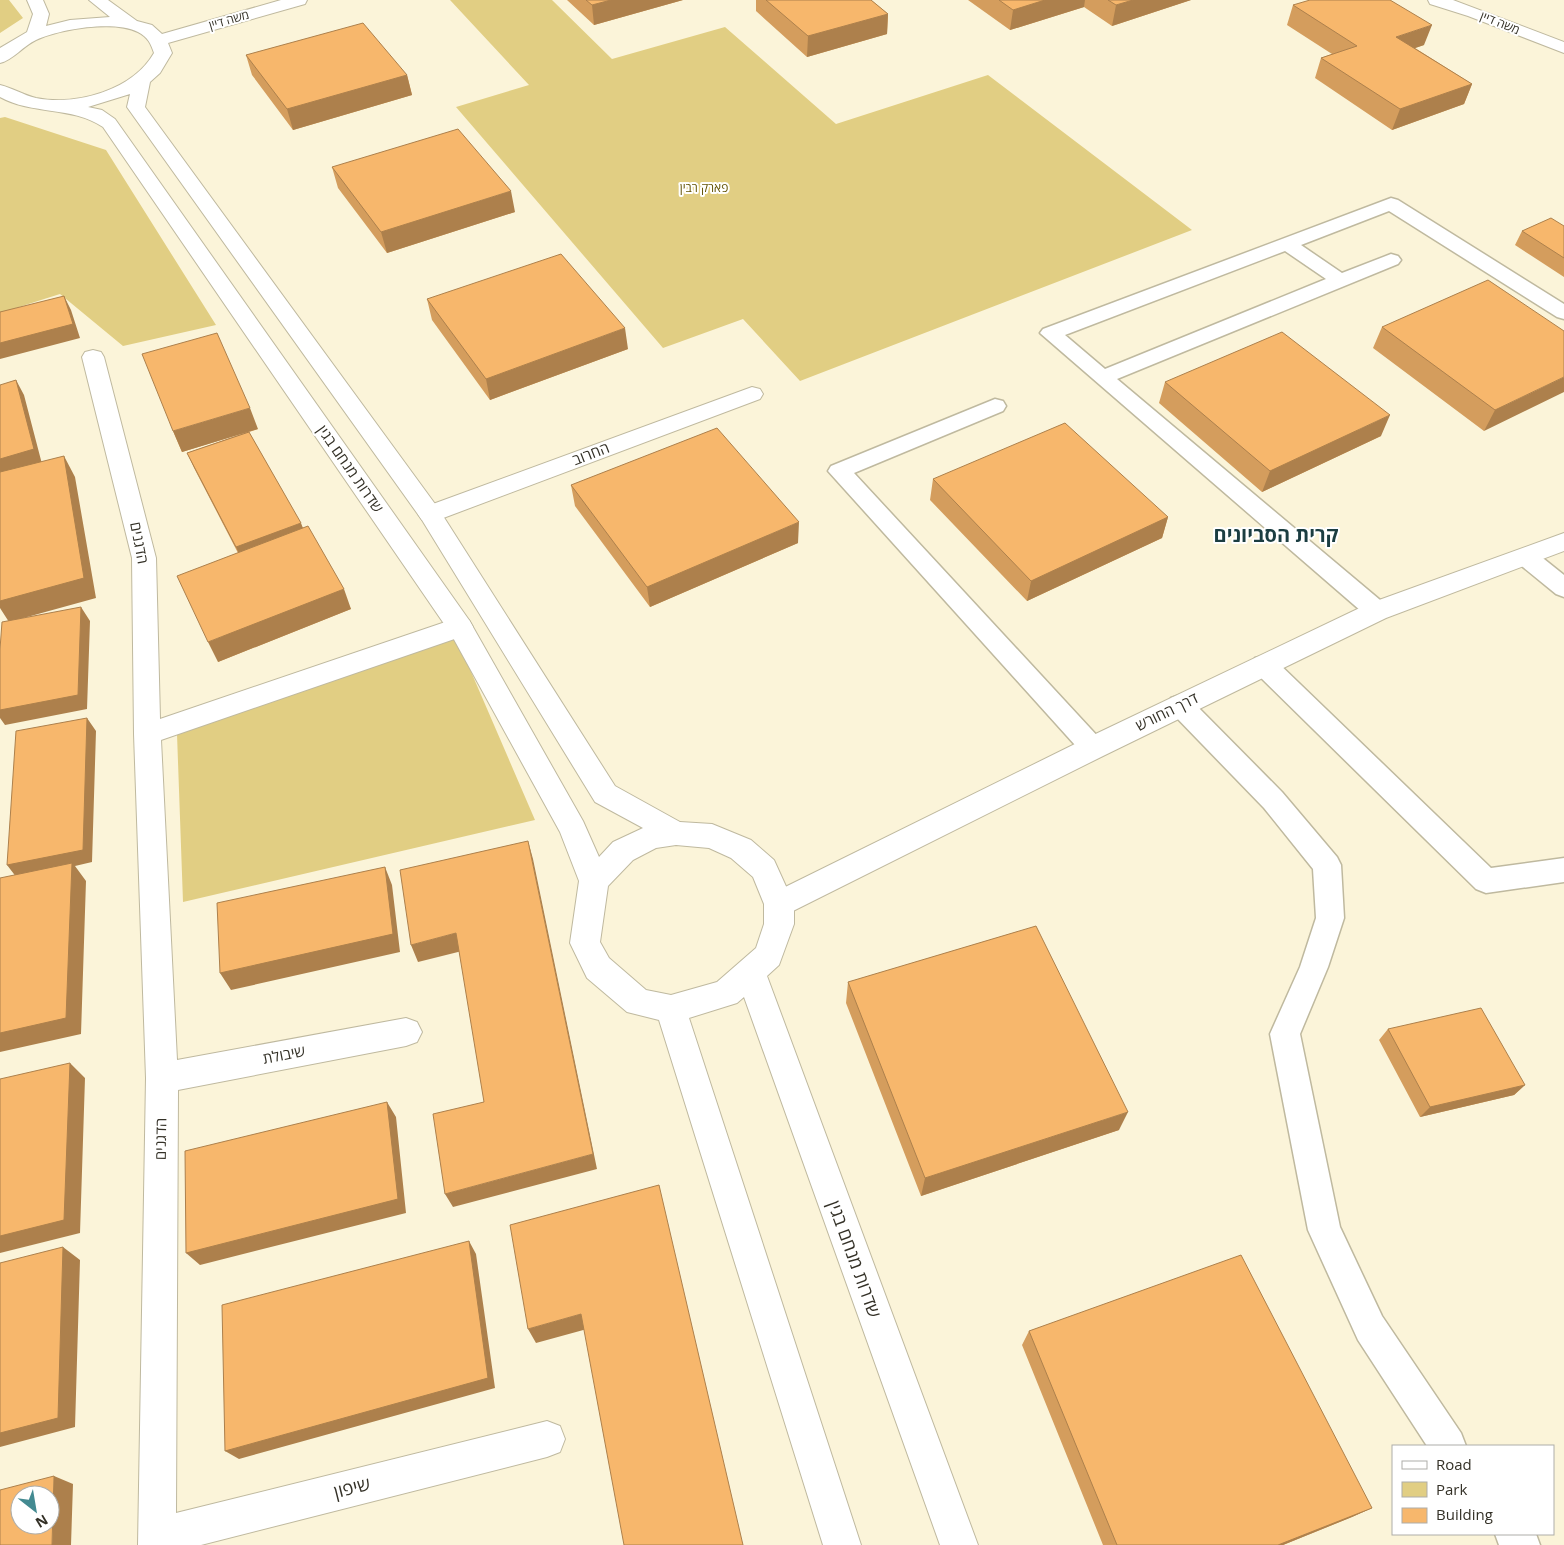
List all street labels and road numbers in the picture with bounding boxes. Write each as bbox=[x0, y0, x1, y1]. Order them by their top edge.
street label: משה דיין bbox=[207, 6, 251, 33]
street label: משה דיין bbox=[1478, 7, 1523, 38]
street label: שדרות מנחם בגין bbox=[313, 421, 389, 517]
street label: החרוב bbox=[569, 437, 612, 469]
street label: הדגנים bbox=[126, 520, 154, 566]
street label: דרך החורש bbox=[1132, 687, 1201, 735]
street label: שיבולת bbox=[261, 1040, 307, 1068]
street label: הדגנים bbox=[150, 1118, 170, 1160]
street label: שדרות מנחם בגין bbox=[823, 1197, 887, 1321]
street label: שיפון bbox=[331, 1471, 373, 1503]

